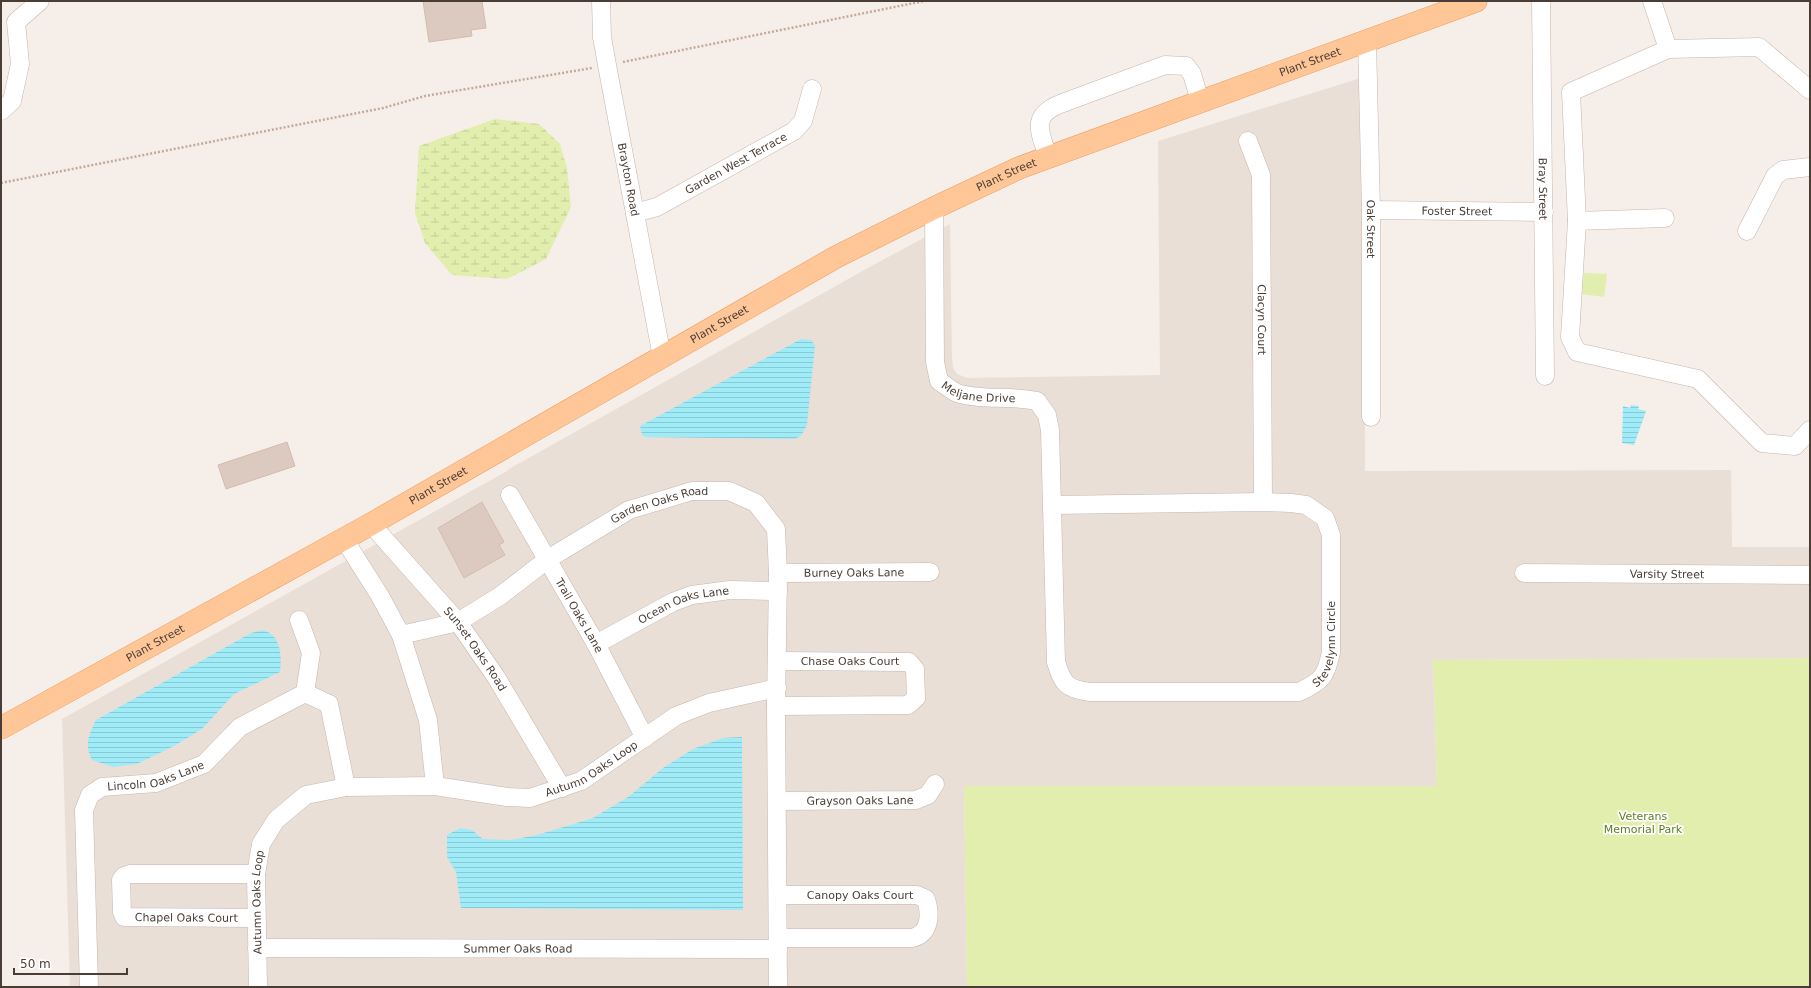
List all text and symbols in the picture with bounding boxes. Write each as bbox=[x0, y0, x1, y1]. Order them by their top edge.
street label: Plant Street bbox=[1277, 45, 1343, 79]
street label: Garden West Terrace bbox=[683, 130, 790, 197]
street label: Brayton Road bbox=[615, 142, 641, 217]
street label: Plant Street bbox=[974, 156, 1039, 194]
street label: Bray Street bbox=[1536, 158, 1549, 221]
street label: Oak Street bbox=[1364, 199, 1377, 259]
street label: Foster Street bbox=[1421, 205, 1493, 218]
street label: Clacyn Court bbox=[1255, 284, 1268, 356]
street label: Plant Street bbox=[688, 302, 751, 346]
street label: Meljane Drive bbox=[939, 379, 1016, 405]
street label: Plant Street bbox=[407, 464, 470, 508]
street label: Garden Oaks Road bbox=[608, 484, 708, 527]
street label: Burney Oaks Lane bbox=[804, 566, 904, 580]
street label: Varsity Street bbox=[1630, 568, 1705, 581]
street label: Trail Oaks Lane bbox=[552, 575, 605, 655]
street label: Ocean Oaks Lane bbox=[636, 584, 730, 627]
street label: Stevelynn Circle bbox=[1310, 601, 1338, 690]
street label: Sunset Oaks Road bbox=[441, 605, 509, 694]
street label: Plant Street bbox=[124, 622, 187, 665]
street label: Chase Oaks Court bbox=[801, 655, 900, 668]
street label: Autumn Oaks Loop bbox=[544, 738, 640, 799]
street label: Lincoln Oaks Lane bbox=[107, 758, 206, 794]
street label: Grayson Oaks Lane bbox=[806, 794, 914, 808]
park label: Veterans Memorial Park bbox=[1604, 810, 1683, 836]
street label: Autumn Oaks Loop bbox=[250, 849, 267, 954]
street label: Canopy Oaks Court bbox=[807, 889, 914, 902]
street label: Chapel Oaks Court bbox=[135, 911, 239, 925]
street label: Summer Oaks Road bbox=[464, 942, 572, 956]
scale bar bbox=[14, 950, 127, 976]
text: 50 m bbox=[20, 957, 51, 971]

